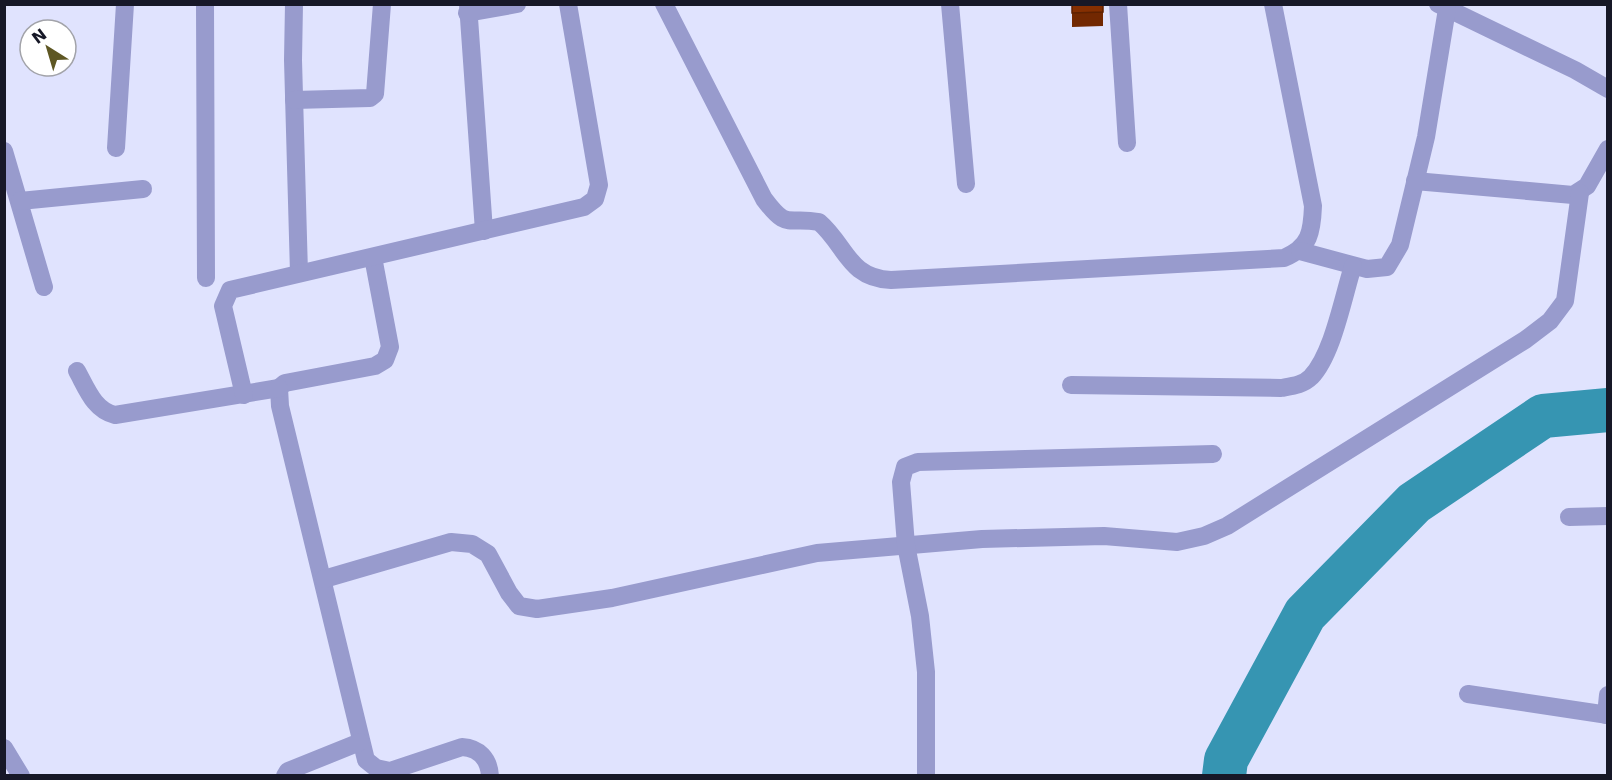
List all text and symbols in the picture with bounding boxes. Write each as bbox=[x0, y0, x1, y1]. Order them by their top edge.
north arrow bbox=[18, 18, 78, 78]
text: N bbox=[28, 25, 50, 48]

